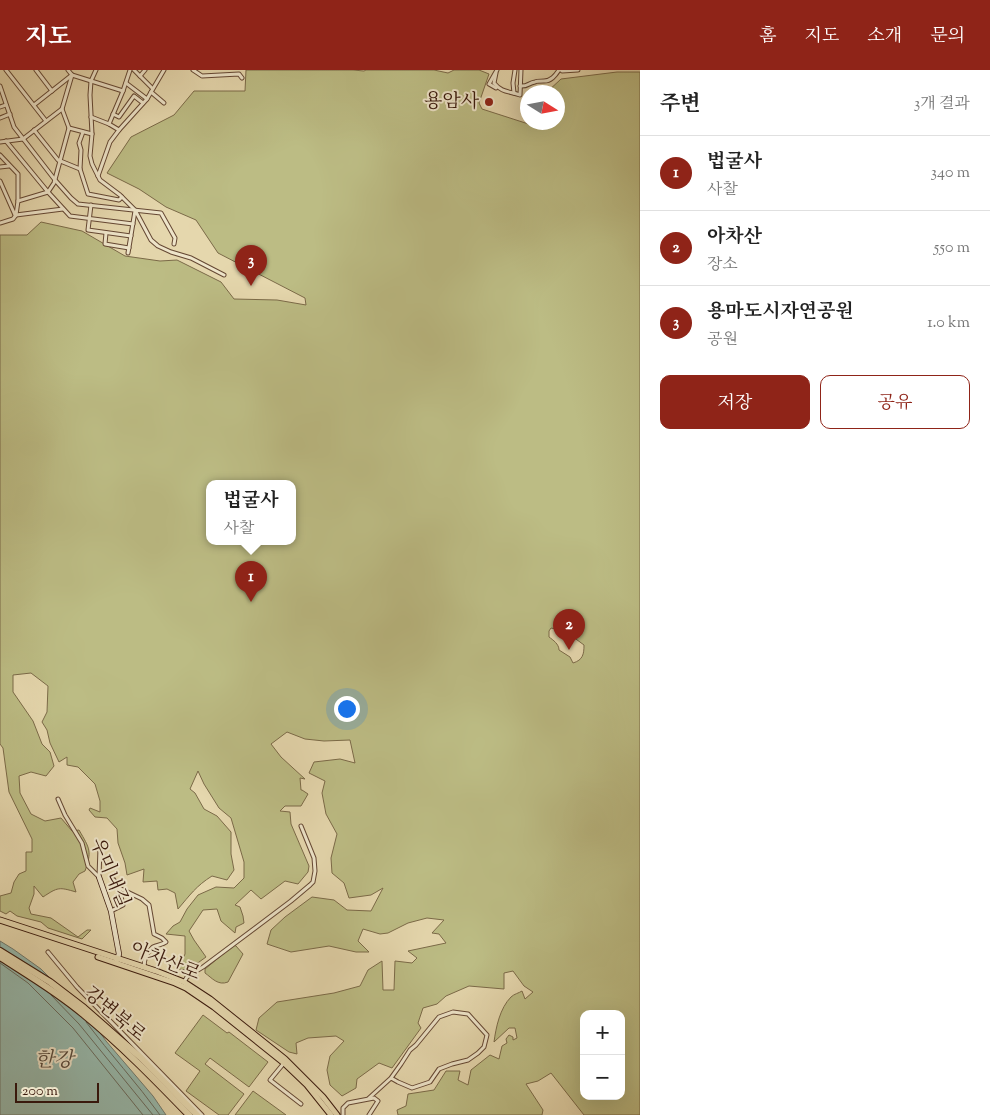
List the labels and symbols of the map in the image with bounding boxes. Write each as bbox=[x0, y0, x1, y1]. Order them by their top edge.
north arrow bbox=[520, 85, 565, 130]
place label: 용암사 bbox=[424, 89, 480, 116]
marker: 용암사 bbox=[483, 96, 495, 108]
pin: 3 bbox=[235, 245, 267, 286]
pin: 1 bbox=[235, 561, 267, 602]
pin: 2 bbox=[553, 609, 585, 650]
your location bbox=[334, 696, 360, 722]
street label: 우미내길 bbox=[82, 834, 136, 912]
street label: 아차산로 bbox=[126, 936, 204, 988]
street label: 강변북로 bbox=[77, 981, 151, 1049]
water label: 한강 bbox=[35, 1047, 76, 1076]
scale bar bbox=[15, 1080, 99, 1103]

